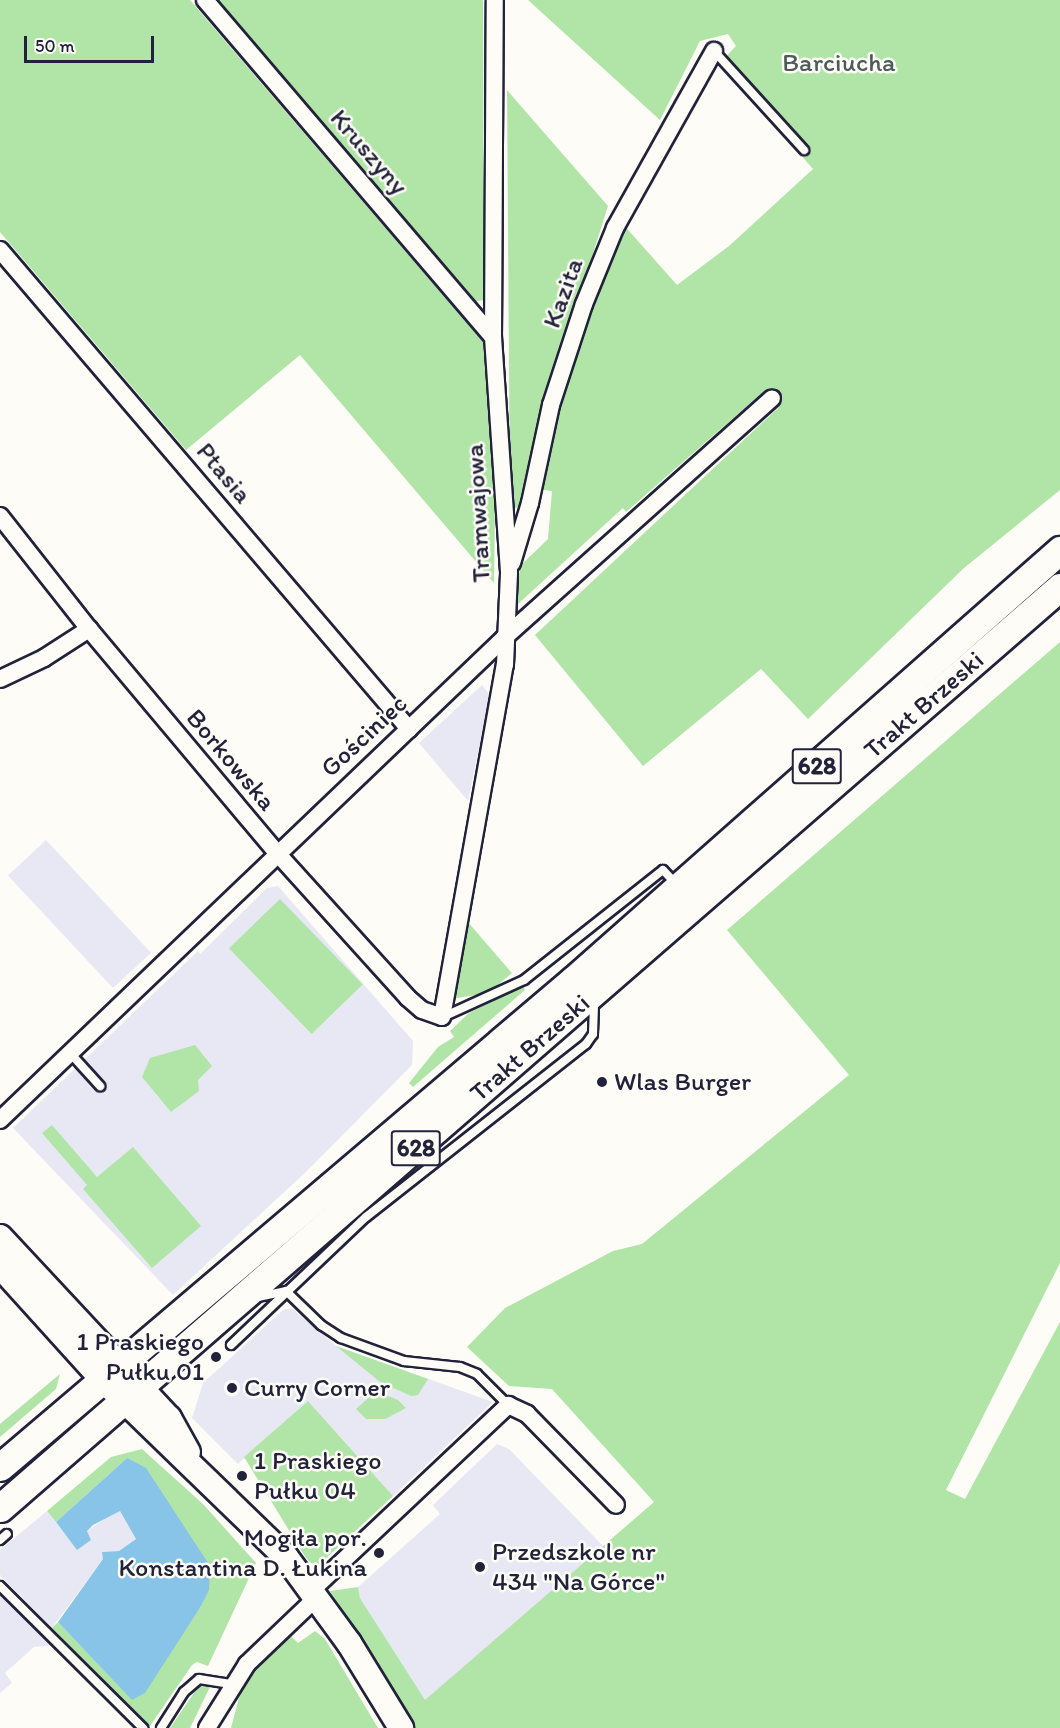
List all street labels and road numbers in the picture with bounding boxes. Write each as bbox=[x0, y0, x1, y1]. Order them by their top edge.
street label: Kruszyny bbox=[323, 103, 415, 201]
street label: Kazita bbox=[536, 254, 590, 332]
street label: Ptasia bbox=[190, 436, 258, 510]
street label: Tramwajowa bbox=[459, 443, 497, 583]
street label: Trakt Brzeski bbox=[858, 644, 990, 766]
street label: Gościniec bbox=[314, 688, 414, 784]
street label: Borkowska bbox=[180, 703, 282, 817]
road number: 628 bbox=[792, 745, 842, 787]
street label: Trakt Brzeski bbox=[464, 987, 596, 1109]
road number: 628 bbox=[390, 1127, 442, 1169]

